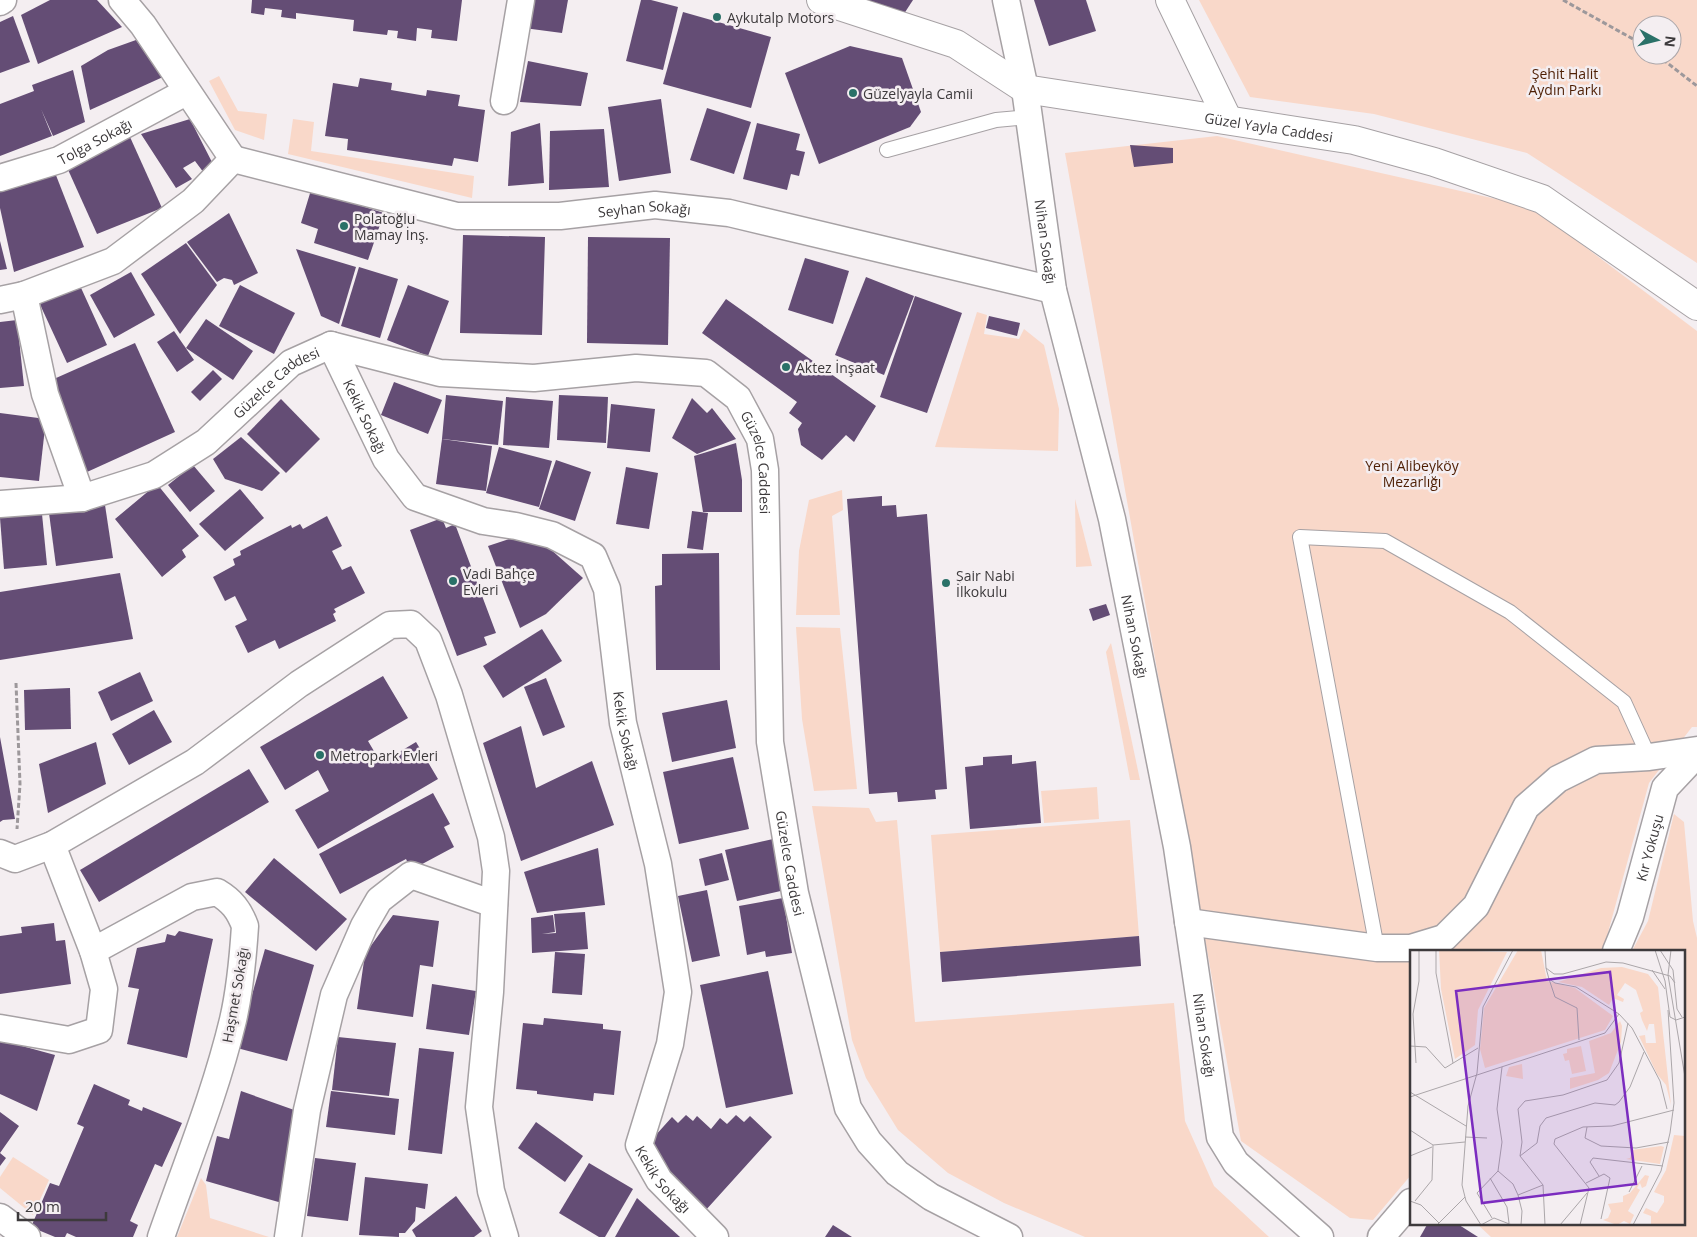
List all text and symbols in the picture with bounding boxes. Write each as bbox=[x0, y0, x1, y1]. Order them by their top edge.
place label: Aykutalp Motors bbox=[727, 8, 834, 27]
marker: Aykutalp Motors bbox=[711, 11, 723, 23]
north arrow bbox=[1632, 15, 1682, 65]
text: N bbox=[1660, 35, 1681, 48]
park label: Şehit Halit Aydın Parkı bbox=[1528, 64, 1602, 99]
place label: Güzelyayla Camii bbox=[863, 84, 973, 103]
marker: Güzelyayla Camii bbox=[847, 87, 859, 99]
street label: Güzel Yayla Caddesi bbox=[1203, 107, 1334, 146]
street label: Tolga Sokağı bbox=[54, 113, 135, 168]
street label: Seyhan Sokağı bbox=[597, 195, 692, 221]
street label: Nihan Sokağı bbox=[1031, 198, 1062, 285]
place label: Polatoğlu Mamay İnş. bbox=[354, 209, 429, 244]
marker: Polatoğlu Mamay İnş. bbox=[338, 220, 350, 232]
street label: Güzelce Caddesi bbox=[228, 342, 322, 422]
place label: Aktez İnşaat bbox=[796, 358, 875, 377]
marker: Aktez İnşaat bbox=[780, 361, 792, 373]
street label: Kekik Sokağı bbox=[339, 376, 391, 457]
street label: Güzelce Caddesi bbox=[737, 407, 775, 514]
park label: Yeni Alibeyköy Mezarlığı bbox=[1365, 456, 1460, 491]
place label: Vadi Bahçe Evleri bbox=[463, 564, 535, 599]
place label: Şair Nabi İlkokulu bbox=[956, 566, 1015, 601]
marker: Vadi Bahçe Evleri bbox=[447, 575, 459, 587]
marker: Şair Nabi İlkokulu bbox=[940, 577, 952, 589]
street label: Nihan Sokağı bbox=[1118, 593, 1153, 680]
street label: Kekik Sokağı bbox=[610, 690, 644, 772]
place label: Metropark Evleri bbox=[330, 746, 438, 765]
marker: Metropark Evleri bbox=[314, 749, 326, 761]
street label: Güzelce Caddesi bbox=[772, 809, 810, 918]
street label: Kır Yokuşu bbox=[1631, 812, 1667, 883]
street label: Haşmet Sokağı bbox=[217, 946, 253, 1044]
inset map bbox=[1410, 950, 1684, 1224]
street label: Nihan Sokağı bbox=[1189, 992, 1221, 1079]
street label: Kekik Sokağı bbox=[632, 1142, 695, 1217]
scale bar bbox=[18, 1190, 105, 1222]
text: 20 m bbox=[25, 1196, 60, 1216]

